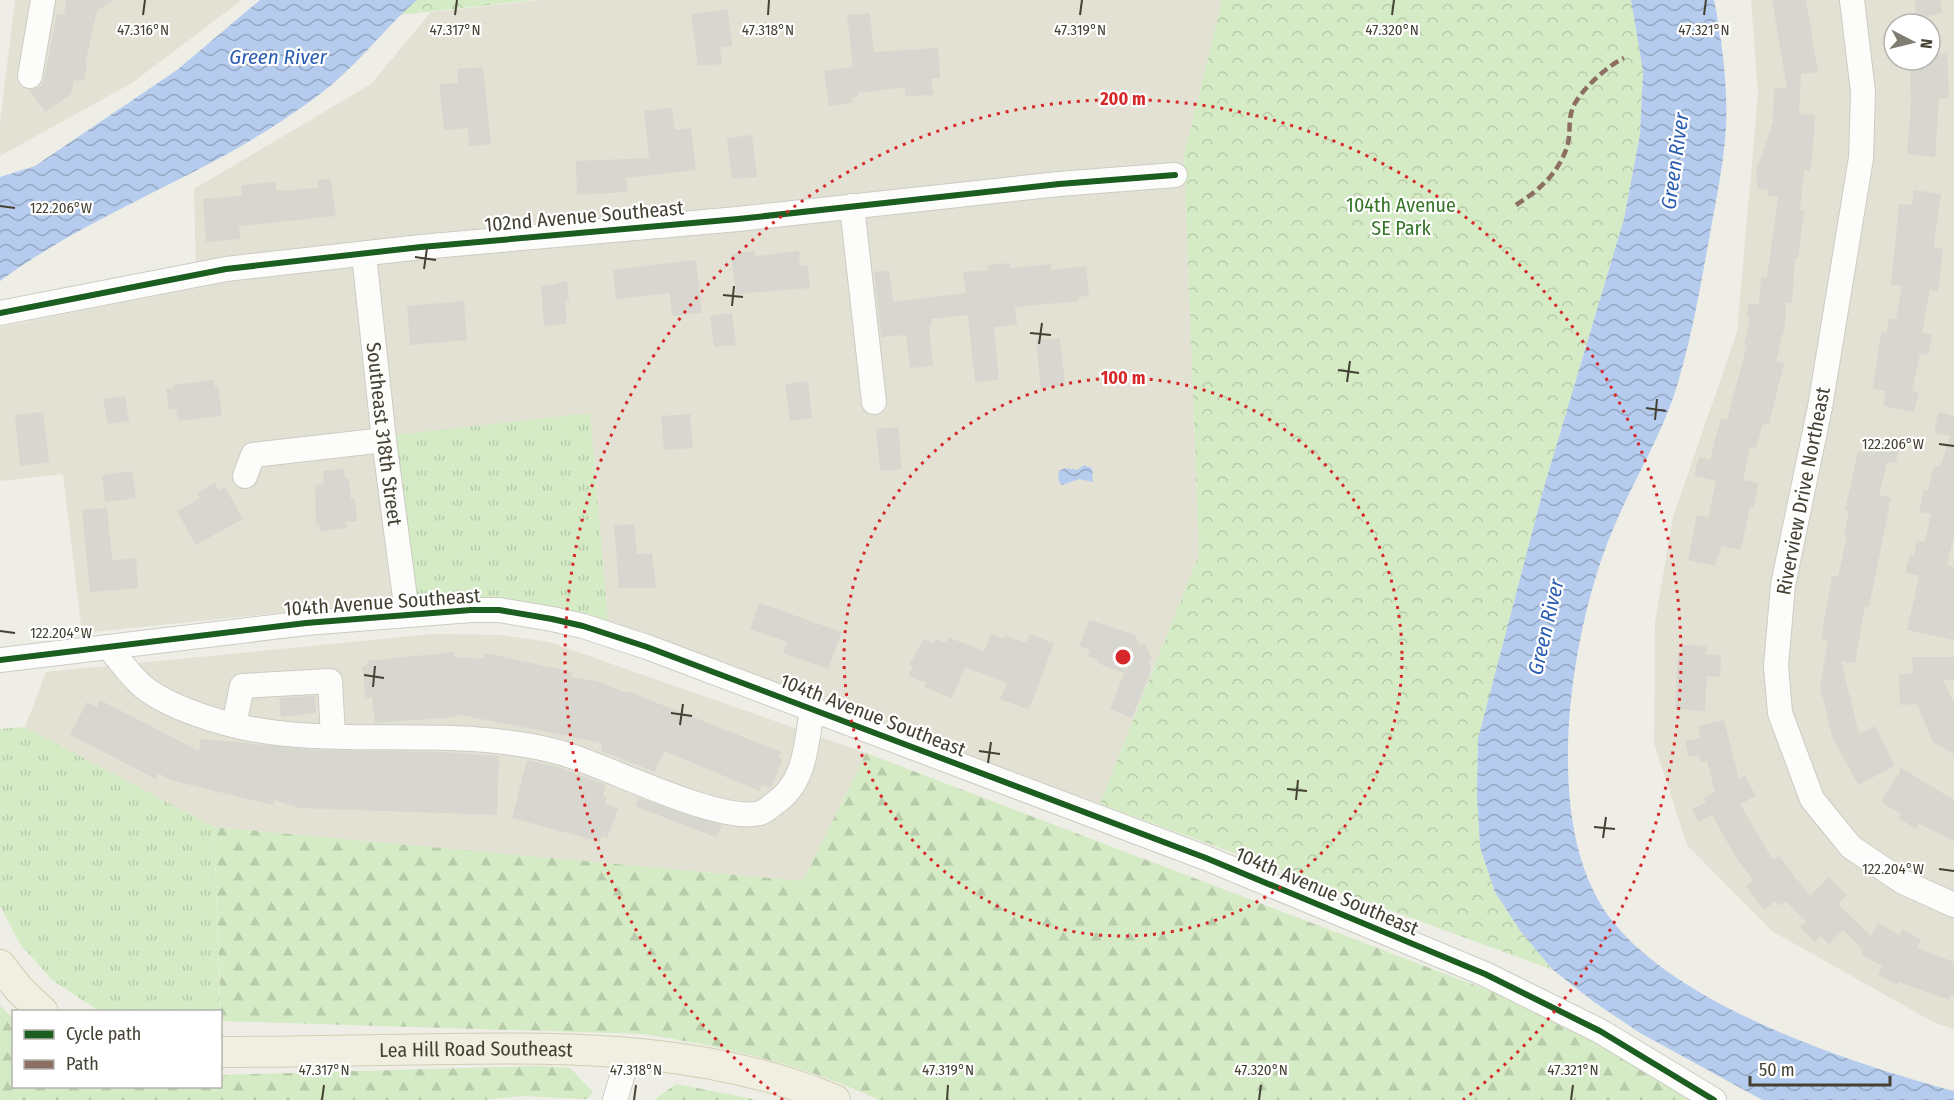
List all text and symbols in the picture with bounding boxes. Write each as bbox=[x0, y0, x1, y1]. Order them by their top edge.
north arrow bbox=[1882, 12, 1942, 72]
text: 47.316°N bbox=[117, 21, 169, 39]
text: 47.317°N bbox=[430, 21, 481, 39]
text: 47.318°N bbox=[742, 21, 794, 39]
text: 47.319°N bbox=[1054, 21, 1106, 39]
text: 47.320°N bbox=[1365, 21, 1419, 39]
text: 47.321°N bbox=[1678, 21, 1730, 39]
text: N bbox=[1916, 38, 1936, 50]
water label: Green River bbox=[229, 44, 327, 70]
text: 200 m bbox=[1099, 88, 1146, 110]
water label: Green River bbox=[1655, 110, 1695, 211]
park label: 104th Avenue SE Park bbox=[1346, 193, 1456, 240]
street label: 102nd Avenue Southeast bbox=[483, 195, 685, 237]
text: 122.206°W bbox=[30, 199, 92, 217]
street label: Southeast 318th Street bbox=[361, 341, 407, 527]
text: 100 m bbox=[1101, 367, 1145, 389]
street label: Riverview Drive Northeast bbox=[1771, 384, 1835, 597]
text: 122.206°W bbox=[1862, 435, 1924, 453]
water label: Green River bbox=[1522, 576, 1570, 677]
street label: 104th Avenue Southeast bbox=[283, 583, 482, 621]
text: 122.204°W bbox=[30, 624, 92, 642]
centre of rings bbox=[1113, 647, 1133, 667]
street label: 104th Avenue Southeast bbox=[777, 669, 970, 762]
street label: 104th Avenue Southeast bbox=[1232, 841, 1423, 941]
text: 122.204°W bbox=[1862, 860, 1924, 878]
legend bbox=[12, 1010, 222, 1088]
text: Cycle path bbox=[66, 1023, 141, 1045]
street label: Lea Hill Road Southeast bbox=[379, 1036, 574, 1062]
scale bar bbox=[1750, 1049, 1890, 1087]
text: Path bbox=[66, 1053, 99, 1075]
text: 50 m bbox=[1759, 1059, 1795, 1081]
text: 47.317°N bbox=[299, 1061, 350, 1079]
text: 47.318°N bbox=[610, 1061, 662, 1079]
text: 47.319°N bbox=[922, 1061, 974, 1079]
text: 47.320°N bbox=[1234, 1061, 1288, 1079]
text: 47.321°N bbox=[1547, 1061, 1599, 1079]

